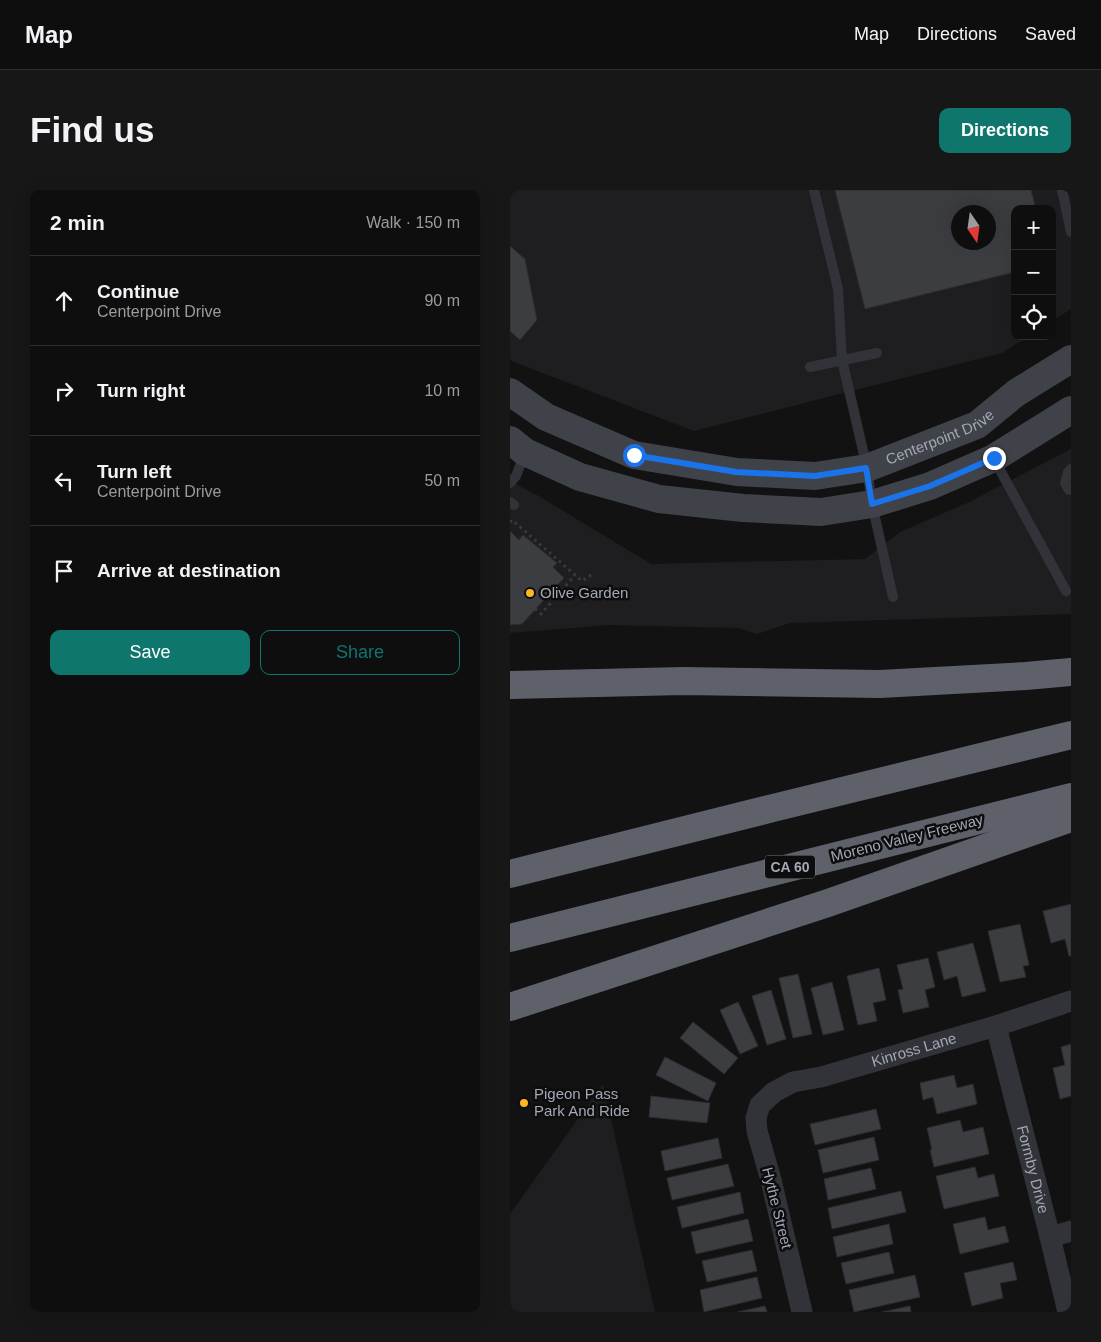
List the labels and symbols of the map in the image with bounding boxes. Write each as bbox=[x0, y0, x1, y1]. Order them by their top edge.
north arrow bbox=[951, 205, 996, 250]
street label: Centerpoint Drive bbox=[883, 406, 997, 468]
route start bbox=[623, 444, 646, 467]
route end bbox=[983, 447, 1006, 470]
place label: Olive Garden bbox=[540, 584, 628, 601]
marker: Olive Garden bbox=[524, 587, 536, 599]
street label: Moreno Valley Freeway bbox=[829, 810, 985, 865]
road number: CA 60 bbox=[765, 856, 815, 879]
street label: Kinross Lane bbox=[869, 1029, 958, 1070]
place label: Pigeon Pass Park And Ride bbox=[534, 1085, 630, 1119]
marker: Pigeon Pass Park And Ride bbox=[518, 1097, 530, 1109]
street label: Formby Drive bbox=[1014, 1124, 1053, 1215]
street label: Hythe Street bbox=[759, 1165, 796, 1251]

